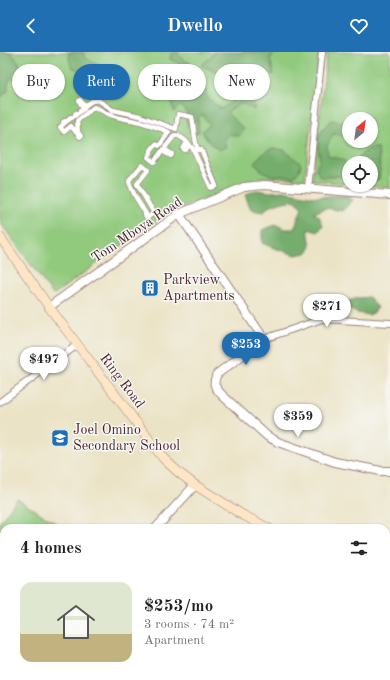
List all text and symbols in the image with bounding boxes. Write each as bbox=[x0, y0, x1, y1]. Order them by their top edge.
icon: back bbox=[20, 15, 42, 37]
icon: heart bbox=[348, 15, 370, 37]
text: Dwello bbox=[167, 17, 223, 35]
chip: Buy bbox=[12, 64, 65, 100]
chip: Rent bbox=[73, 64, 130, 100]
chip: Filters bbox=[138, 64, 206, 100]
chip: New bbox=[214, 64, 270, 100]
north arrow bbox=[342, 112, 378, 148]
map controls bbox=[342, 112, 378, 192]
button: locate bbox=[342, 156, 378, 192]
street label: Tom Mboya Road bbox=[89, 195, 185, 265]
place label: Parkview Apartments bbox=[163, 273, 235, 303]
building icon: Parkview Apartments bbox=[140, 278, 160, 298]
pin: $271 bbox=[303, 294, 351, 328]
text: $271 bbox=[312, 300, 342, 313]
pin: $253 bbox=[222, 332, 270, 366]
text: $253 bbox=[231, 338, 261, 351]
pin: $497 bbox=[20, 347, 68, 381]
street label: Ring Road bbox=[97, 351, 147, 411]
text: $497 bbox=[29, 353, 59, 366]
pin: $359 bbox=[274, 404, 322, 438]
text: $359 bbox=[283, 410, 313, 423]
place label: Joel Omino Secondary School bbox=[73, 423, 180, 453]
school or university icon: Joel Omino Secondary School bbox=[50, 428, 70, 448]
icon: filters bbox=[348, 537, 370, 559]
text: 4 homes bbox=[20, 540, 82, 557]
icon: home bbox=[52, 598, 100, 646]
text: $253/mo bbox=[144, 598, 213, 615]
text: 3 rooms · 74 m² bbox=[144, 618, 234, 631]
text: Apartment bbox=[144, 634, 205, 647]

